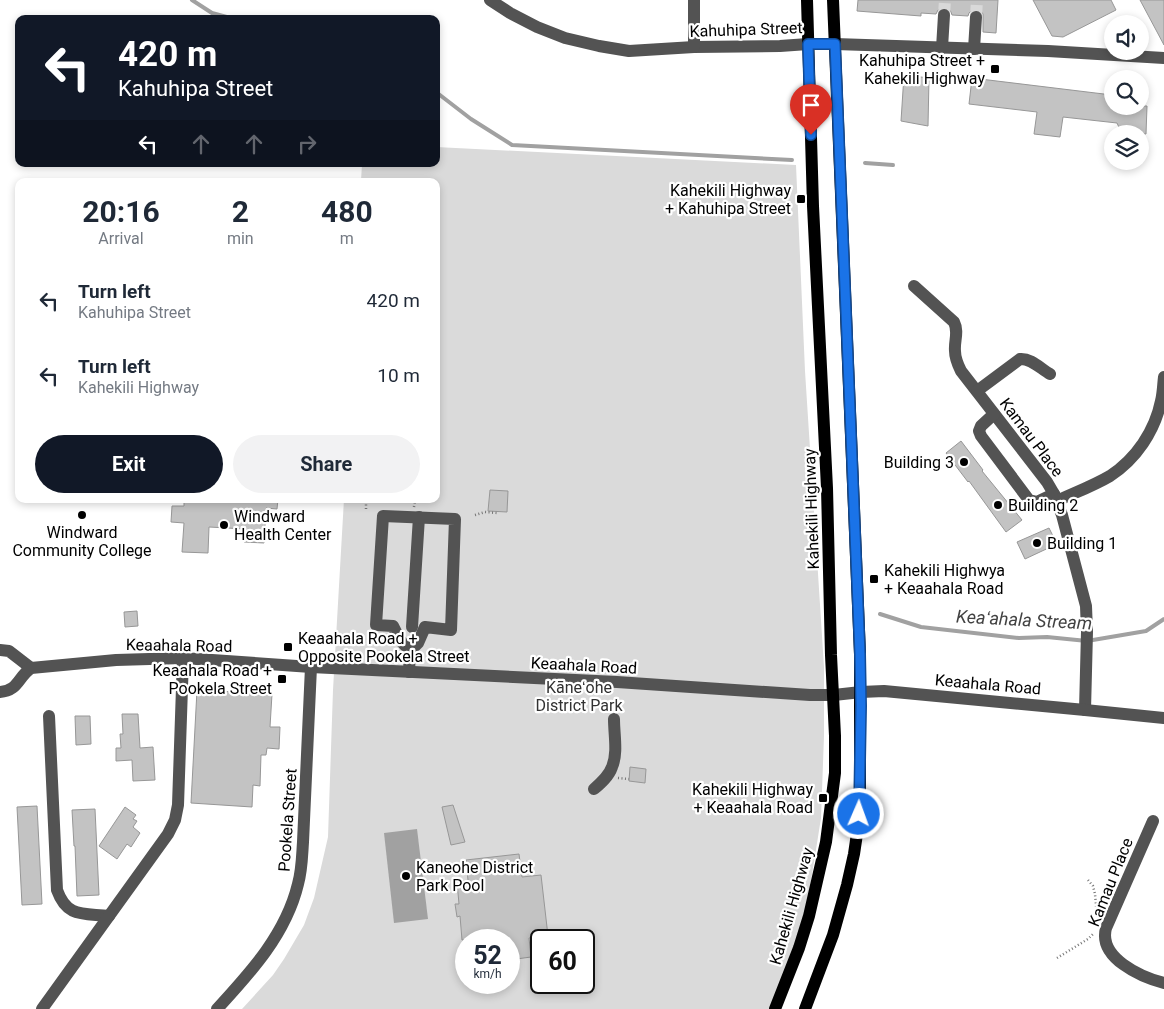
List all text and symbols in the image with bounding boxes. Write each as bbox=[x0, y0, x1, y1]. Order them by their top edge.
map controls bbox=[1104, 15, 1149, 170]
button: sound bbox=[1104, 15, 1149, 60]
street label: Kahuhipa Street bbox=[689, 18, 803, 41]
text: 420 m bbox=[118, 34, 217, 75]
icon: left bbox=[35, 35, 100, 100]
place label: Kahuhipa Street + Kahekili Highway bbox=[859, 51, 985, 88]
marker: Kahuhipa Street + Kahekili Highway bbox=[989, 63, 1001, 75]
button: search bbox=[1104, 70, 1149, 115]
text: Kahuhipa Street bbox=[118, 76, 273, 101]
pin bbox=[790, 84, 832, 135]
icon: arrive bbox=[797, 91, 825, 119]
button: layers bbox=[1104, 125, 1149, 170]
icon: left bbox=[134, 130, 162, 158]
icon: ahead bbox=[187, 130, 215, 158]
icon: ahead bbox=[240, 130, 268, 158]
icon: right bbox=[293, 130, 321, 158]
place label: Kahekili Highway + Kahuhipa Street bbox=[665, 181, 791, 218]
marker: Kahekili Highway + Kahuhipa Street bbox=[795, 193, 807, 205]
text: 20:16 bbox=[82, 194, 160, 229]
text: 2 bbox=[232, 194, 249, 229]
text: 480 bbox=[321, 194, 373, 229]
text: Arrival bbox=[98, 229, 144, 248]
text: min bbox=[227, 229, 254, 248]
text: m bbox=[340, 229, 354, 248]
text: Turn left bbox=[78, 280, 151, 303]
icon: left bbox=[35, 287, 63, 315]
text: 420 m bbox=[367, 289, 420, 312]
text: Kahuhipa Street bbox=[78, 303, 191, 322]
text: Turn left bbox=[78, 355, 151, 378]
icon: left bbox=[35, 362, 63, 390]
text: 10 m bbox=[377, 364, 420, 387]
text: Kahekili Highway bbox=[78, 378, 199, 397]
street label: Kamau Place bbox=[996, 394, 1067, 480]
button: Exit bbox=[35, 435, 223, 493]
button: Share bbox=[233, 435, 420, 493]
street label: Kahekili Highway bbox=[800, 448, 823, 570]
place label: Building 3 bbox=[884, 453, 954, 472]
marker: Building 3 bbox=[958, 456, 970, 468]
place label: Building 2 bbox=[1008, 496, 1078, 515]
marker: Building 2 bbox=[992, 499, 1004, 511]
place label: Windward Health Center bbox=[234, 507, 332, 544]
marker: Windward Community College bbox=[76, 509, 88, 521]
marker: Windward Health Center bbox=[218, 519, 230, 531]
place label: Windward Community College bbox=[12, 523, 152, 560]
place label: Building 1 bbox=[1047, 534, 1117, 553]
marker: Building 1 bbox=[1031, 537, 1043, 549]
place label: Kahekili Highwya + Keaahala Road bbox=[884, 561, 1005, 598]
marker: Kahekili Highwya + Keaahala Road bbox=[868, 573, 880, 585]
water label: Keaʻahala Stream bbox=[955, 605, 1093, 634]
place label: Keaahala Road + Opposite Pookela Street bbox=[298, 629, 469, 666]
street label: Keaahala Road bbox=[126, 635, 232, 656]
marker: Keaahala Road + Opposite Pookela Street bbox=[282, 641, 294, 653]
street label: Keaahala Road bbox=[530, 653, 638, 678]
place label: Keaahala Road + Pookela Street bbox=[152, 661, 272, 698]
street label: Keaahala Road bbox=[934, 670, 1042, 699]
marker: Keaahala Road + Pookela Street bbox=[276, 673, 288, 685]
park label: Kāneʻohe District Park bbox=[535, 678, 623, 715]
street label: Pookela Street bbox=[274, 768, 301, 872]
place label: Kahekili Highway + Keaahala Road bbox=[692, 780, 813, 817]
position arrow bbox=[832, 787, 884, 839]
marker: Kahekili Highway + Keaahala Road bbox=[817, 792, 829, 804]
street label: Kamau Place bbox=[1084, 835, 1137, 929]
street label: Kahekili Highway bbox=[766, 845, 817, 967]
place label: Kaneohe District Park Pool bbox=[416, 858, 533, 895]
marker: Kaneohe District Park Pool bbox=[400, 870, 412, 882]
speed limit sign: 60 bbox=[530, 929, 595, 994]
text: 52 bbox=[473, 941, 502, 970]
text: km/h bbox=[473, 967, 502, 981]

